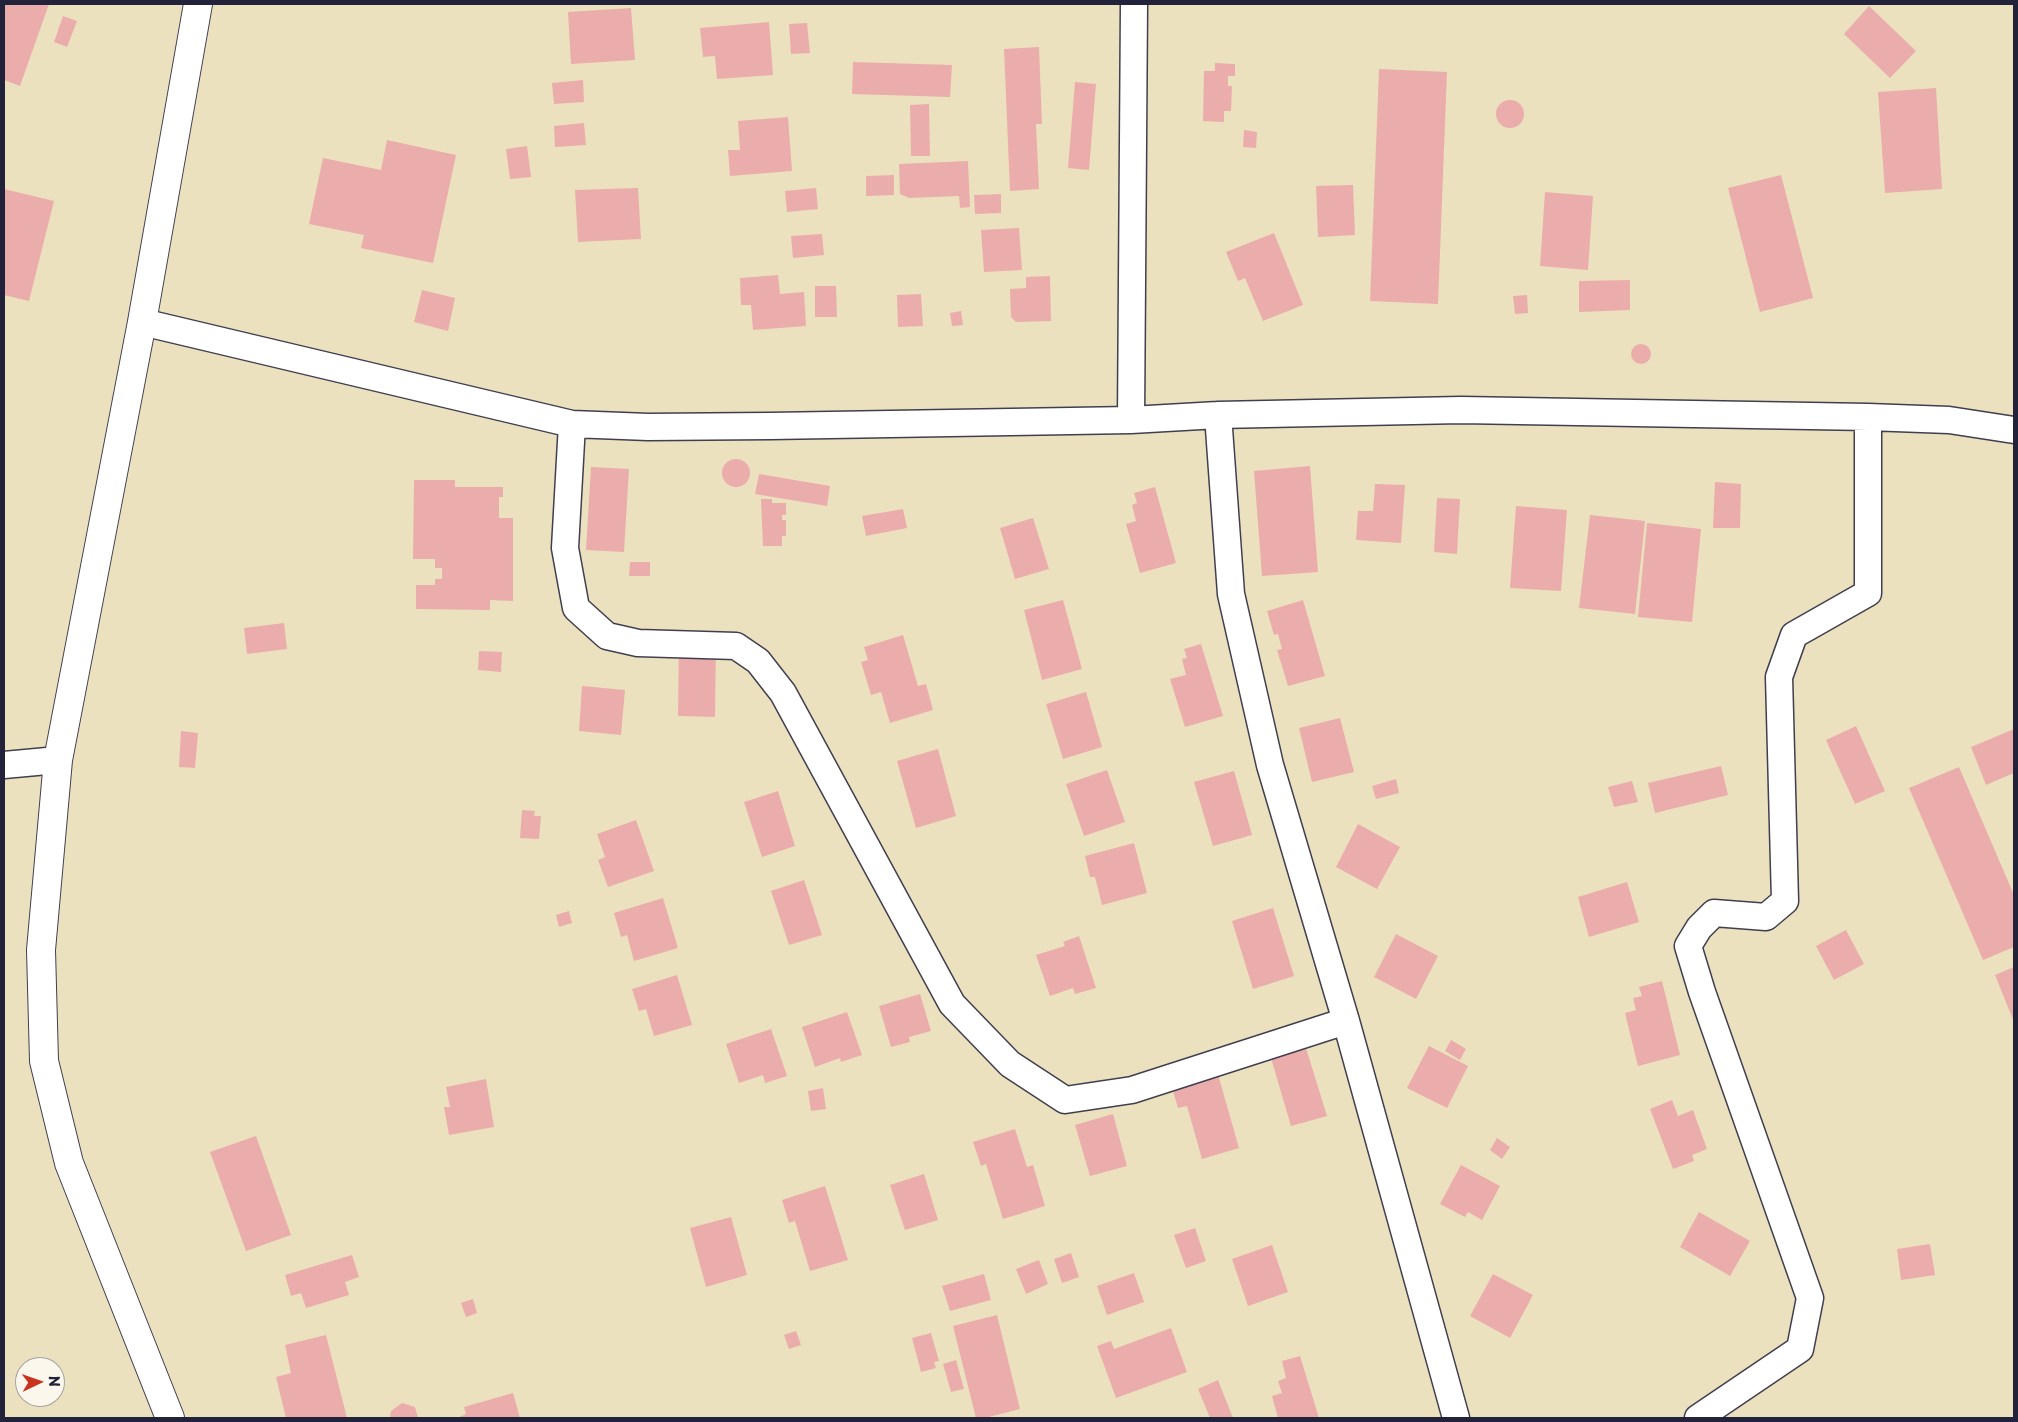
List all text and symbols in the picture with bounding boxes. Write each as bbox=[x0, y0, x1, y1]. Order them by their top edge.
north arrow bbox=[15, 1357, 65, 1407]
text: N bbox=[44, 1375, 65, 1387]

